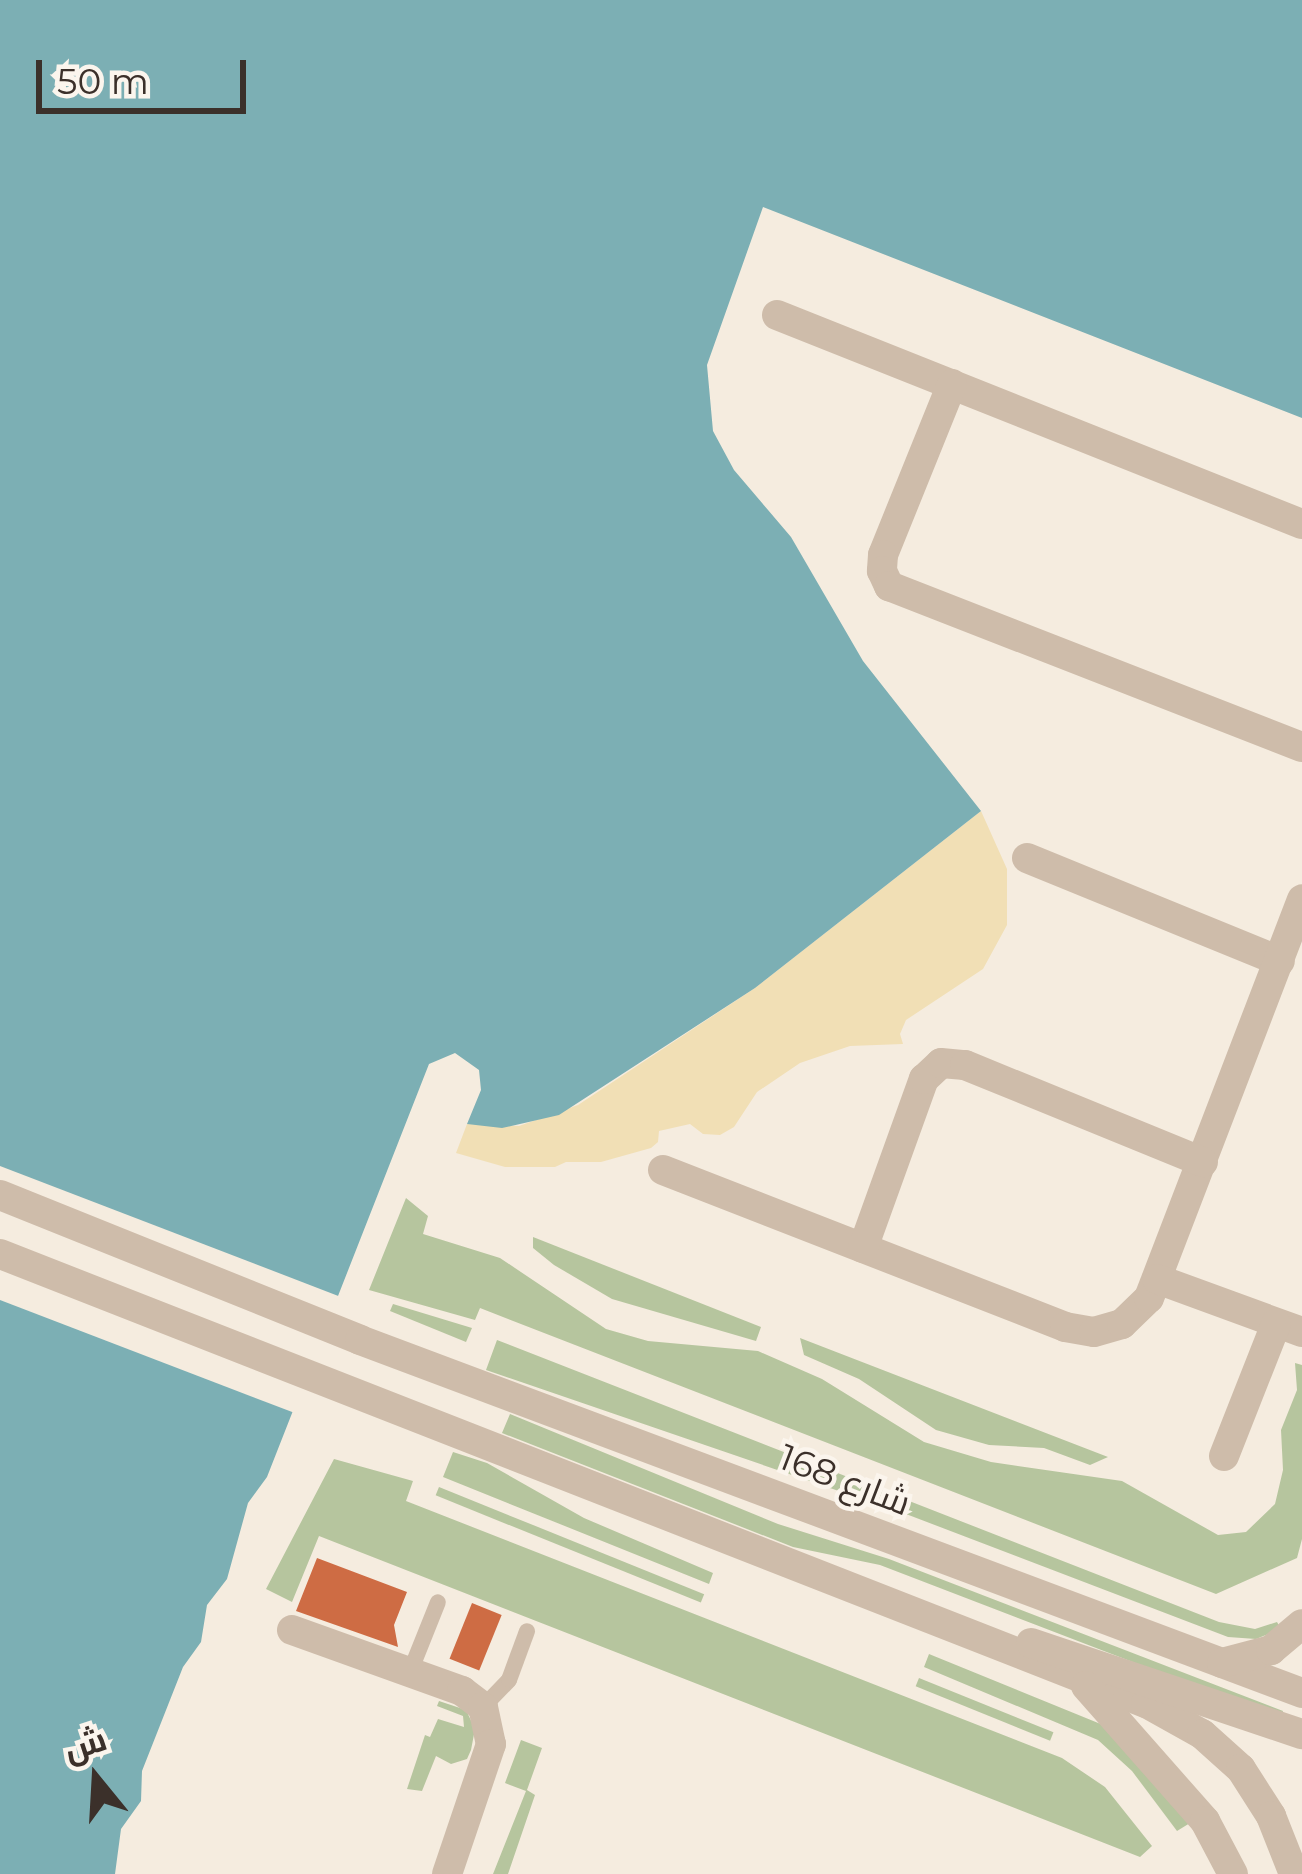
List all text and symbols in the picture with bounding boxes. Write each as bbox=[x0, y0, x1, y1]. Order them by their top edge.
scale bar bbox=[42, 36, 252, 110]
text: 50 m bbox=[57, 59, 149, 103]
street label: شارع 168 bbox=[773, 1435, 917, 1525]
north arrow bbox=[36, 1718, 156, 1838]
text: ش bbox=[59, 1718, 111, 1769]

